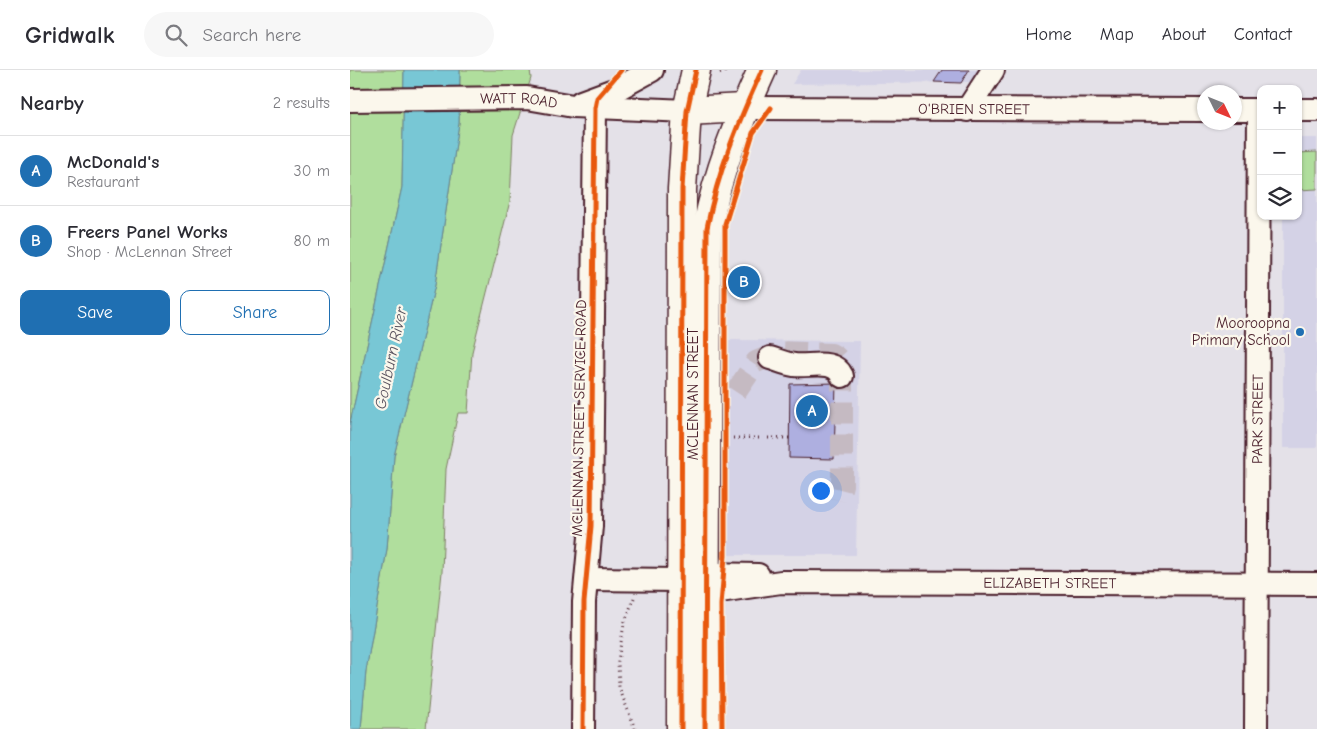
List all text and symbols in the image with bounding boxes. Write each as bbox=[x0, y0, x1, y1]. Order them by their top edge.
search box bbox=[144, 12, 494, 57]
text: Gridwalk bbox=[25, 21, 114, 49]
icon: search bbox=[162, 21, 190, 49]
text: Search here bbox=[202, 24, 301, 46]
text: Home bbox=[1025, 24, 1072, 45]
text: Map bbox=[1100, 24, 1134, 45]
text: About bbox=[1162, 24, 1206, 45]
text: Contact bbox=[1234, 24, 1292, 45]
north arrow bbox=[1197, 85, 1242, 130]
map controls bbox=[1257, 85, 1302, 220]
button: + bbox=[1257, 85, 1302, 130]
street label: WATT ROAD bbox=[480, 89, 559, 112]
text: Nearby bbox=[20, 91, 84, 115]
text: 2 results bbox=[273, 94, 330, 112]
street label: O'BRIEN STREET bbox=[918, 100, 1030, 118]
button: − bbox=[1257, 130, 1302, 175]
text: McDonald's bbox=[67, 151, 159, 173]
text: A bbox=[32, 162, 40, 180]
text: 30 m bbox=[294, 162, 330, 180]
text: Restaurant bbox=[67, 173, 139, 191]
button: layers bbox=[1257, 175, 1302, 220]
text: Freers Panel Works bbox=[67, 221, 227, 243]
text: B bbox=[31, 232, 41, 250]
text: 80 m bbox=[293, 232, 330, 250]
text: Shop · McLennan Street bbox=[67, 243, 232, 261]
pin: B bbox=[728, 263, 760, 301]
button: Save bbox=[20, 290, 170, 335]
button: Share bbox=[180, 290, 330, 335]
street label: MCLENNAN STREET SERVICE ROAD bbox=[568, 299, 590, 537]
water label: Goulburn River bbox=[371, 305, 411, 411]
place label: Mooroopna Primary School bbox=[1192, 314, 1290, 349]
marker: Mooroopna Primary School bbox=[1294, 326, 1306, 338]
street label: MCLENNAN STREET bbox=[684, 328, 702, 460]
street label: PARK STREET bbox=[1248, 374, 1267, 464]
pin: A bbox=[796, 392, 828, 430]
your location bbox=[808, 478, 834, 504]
street label: ELIZABETH STREET bbox=[983, 574, 1116, 592]

